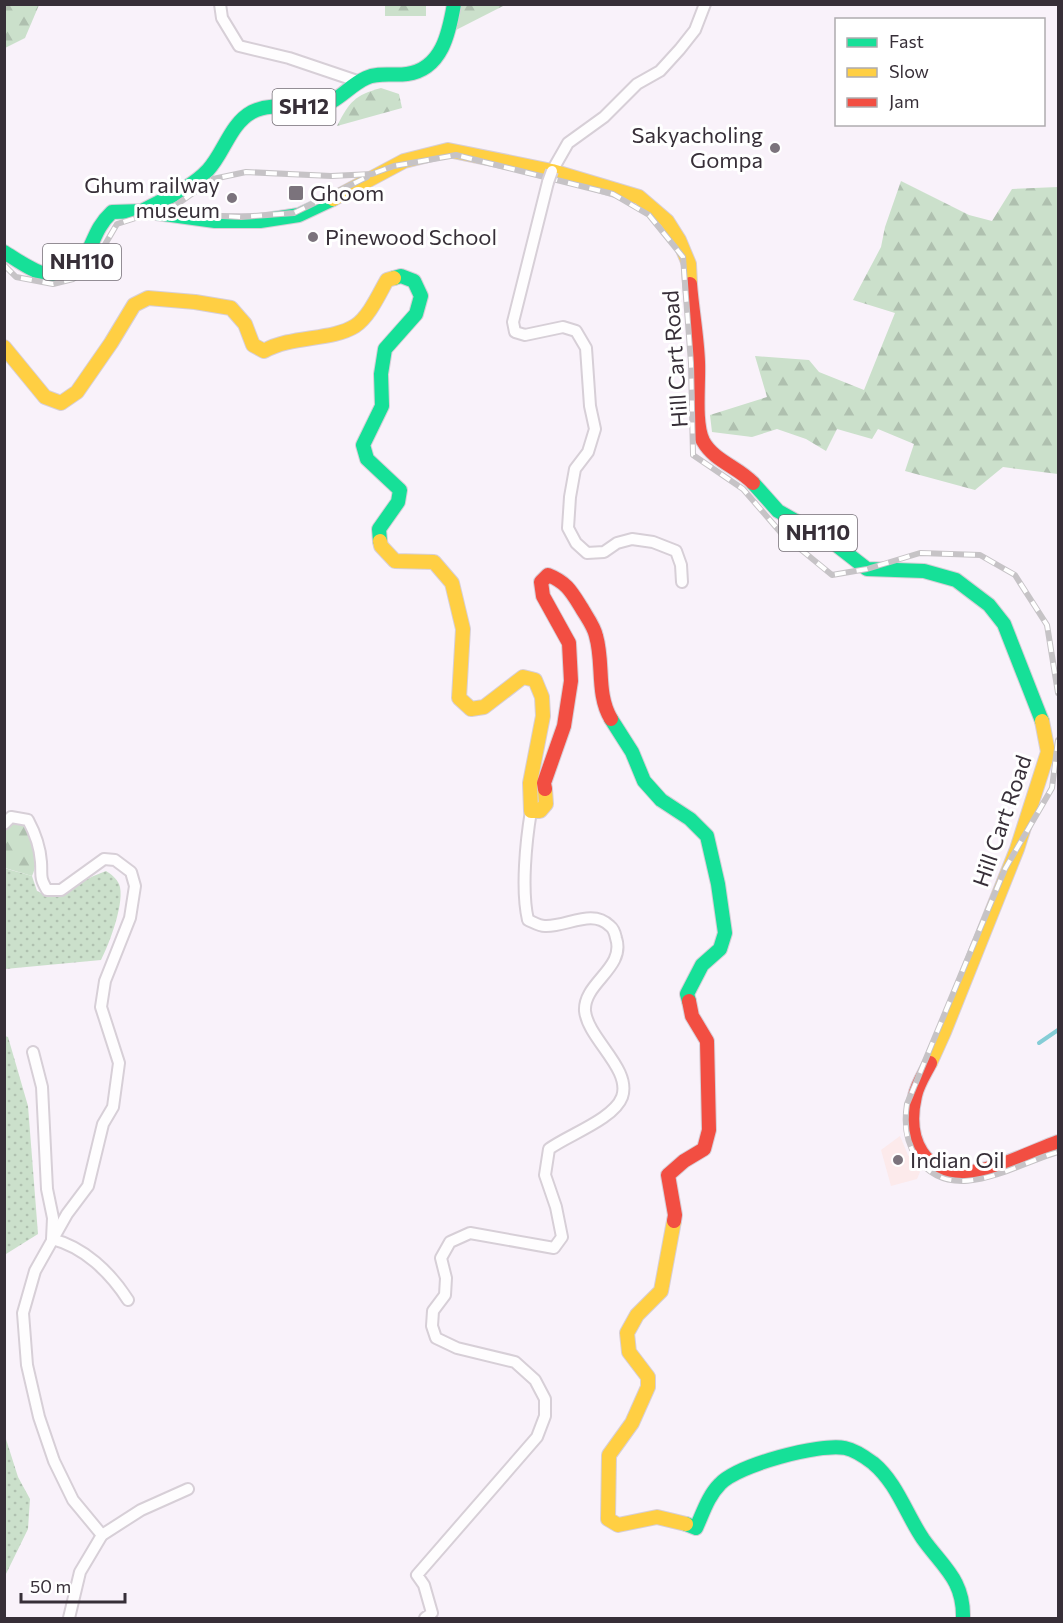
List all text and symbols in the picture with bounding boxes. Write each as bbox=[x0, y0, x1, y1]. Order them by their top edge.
legend bbox=[835, 18, 1045, 126]
text: Fast bbox=[889, 30, 924, 52]
text: Slow bbox=[889, 60, 929, 82]
road number: SH12 bbox=[272, 89, 336, 125]
text: Jam bbox=[889, 90, 919, 112]
place label: Sakyacholing Gompa bbox=[632, 121, 763, 173]
marker: Sakyacholing Gompa bbox=[768, 141, 782, 155]
place label: Ghum railway museum bbox=[84, 171, 220, 223]
place label: Ghoom bbox=[310, 179, 384, 206]
marker: Ghoom bbox=[287, 184, 305, 202]
marker: Ghum railway museum bbox=[225, 191, 239, 205]
place label: Pinewood School bbox=[325, 223, 497, 250]
marker: Pinewood School bbox=[306, 230, 320, 244]
road number: NH110 bbox=[43, 244, 121, 280]
street label: Hill Cart Road bbox=[656, 290, 693, 429]
road number: NH110 bbox=[779, 515, 857, 551]
street label: Hill Cart Road bbox=[966, 751, 1037, 890]
place label: Indian Oil bbox=[910, 1146, 1005, 1173]
marker: Indian Oil bbox=[891, 1153, 905, 1167]
scale bar bbox=[21, 1566, 124, 1604]
text: 50 m bbox=[30, 1575, 71, 1597]

